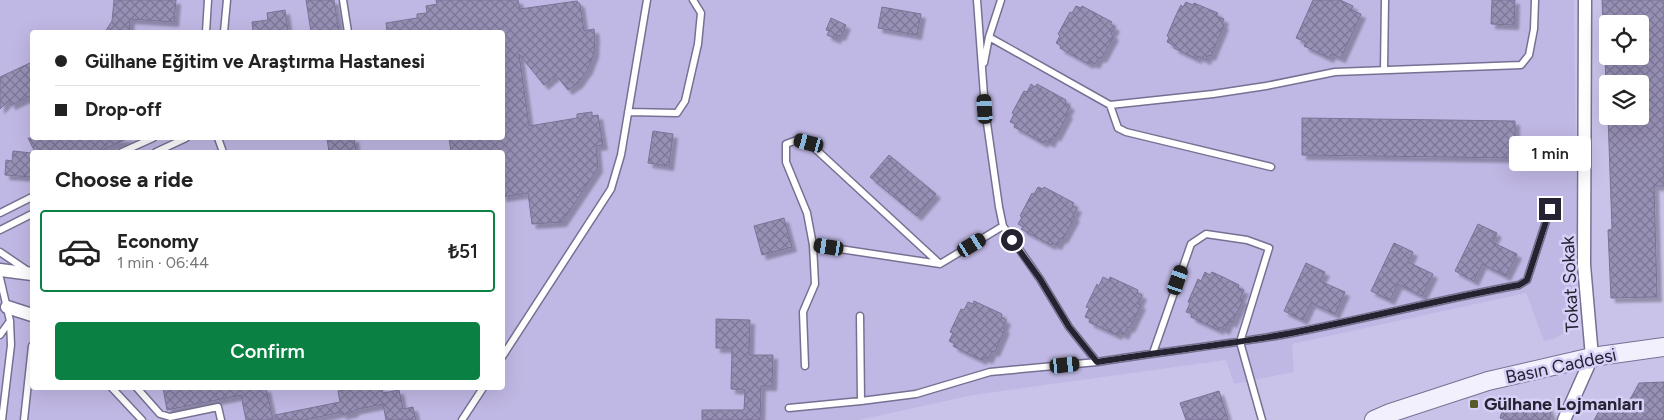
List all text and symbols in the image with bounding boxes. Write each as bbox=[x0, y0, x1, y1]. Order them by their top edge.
map controls bbox=[1599, 15, 1649, 125]
button: locate bbox=[1599, 15, 1649, 65]
text: Gülhane Eğitim ve Araştırma Hastanesi bbox=[85, 50, 425, 73]
button: layers bbox=[1599, 75, 1649, 125]
car bbox=[976, 94, 993, 124]
text: Drop-off bbox=[85, 98, 162, 121]
car bbox=[792, 132, 825, 154]
callout: 1 min bbox=[1509, 136, 1591, 172]
text: 1 min bbox=[1531, 144, 1569, 163]
text: Choose a ride bbox=[55, 166, 193, 193]
route end bbox=[1539, 198, 1561, 220]
icon: car bbox=[57, 229, 102, 274]
route start bbox=[1001, 229, 1023, 251]
text: Economy bbox=[117, 230, 199, 253]
car bbox=[955, 231, 988, 259]
street label: Tokat Sokak bbox=[1556, 235, 1584, 333]
car bbox=[813, 237, 844, 257]
text: ₺51 bbox=[448, 240, 478, 263]
text: 1 min · 06:44 bbox=[117, 253, 209, 272]
car bbox=[1166, 263, 1189, 297]
button: Confirm bbox=[55, 322, 480, 380]
street label: Basın Caddesi bbox=[1504, 344, 1618, 388]
car bbox=[1049, 356, 1080, 374]
place label: Gülhane Lojmanları bbox=[1484, 393, 1643, 415]
marker: Gülhane Lojmanları bbox=[1468, 398, 1480, 410]

